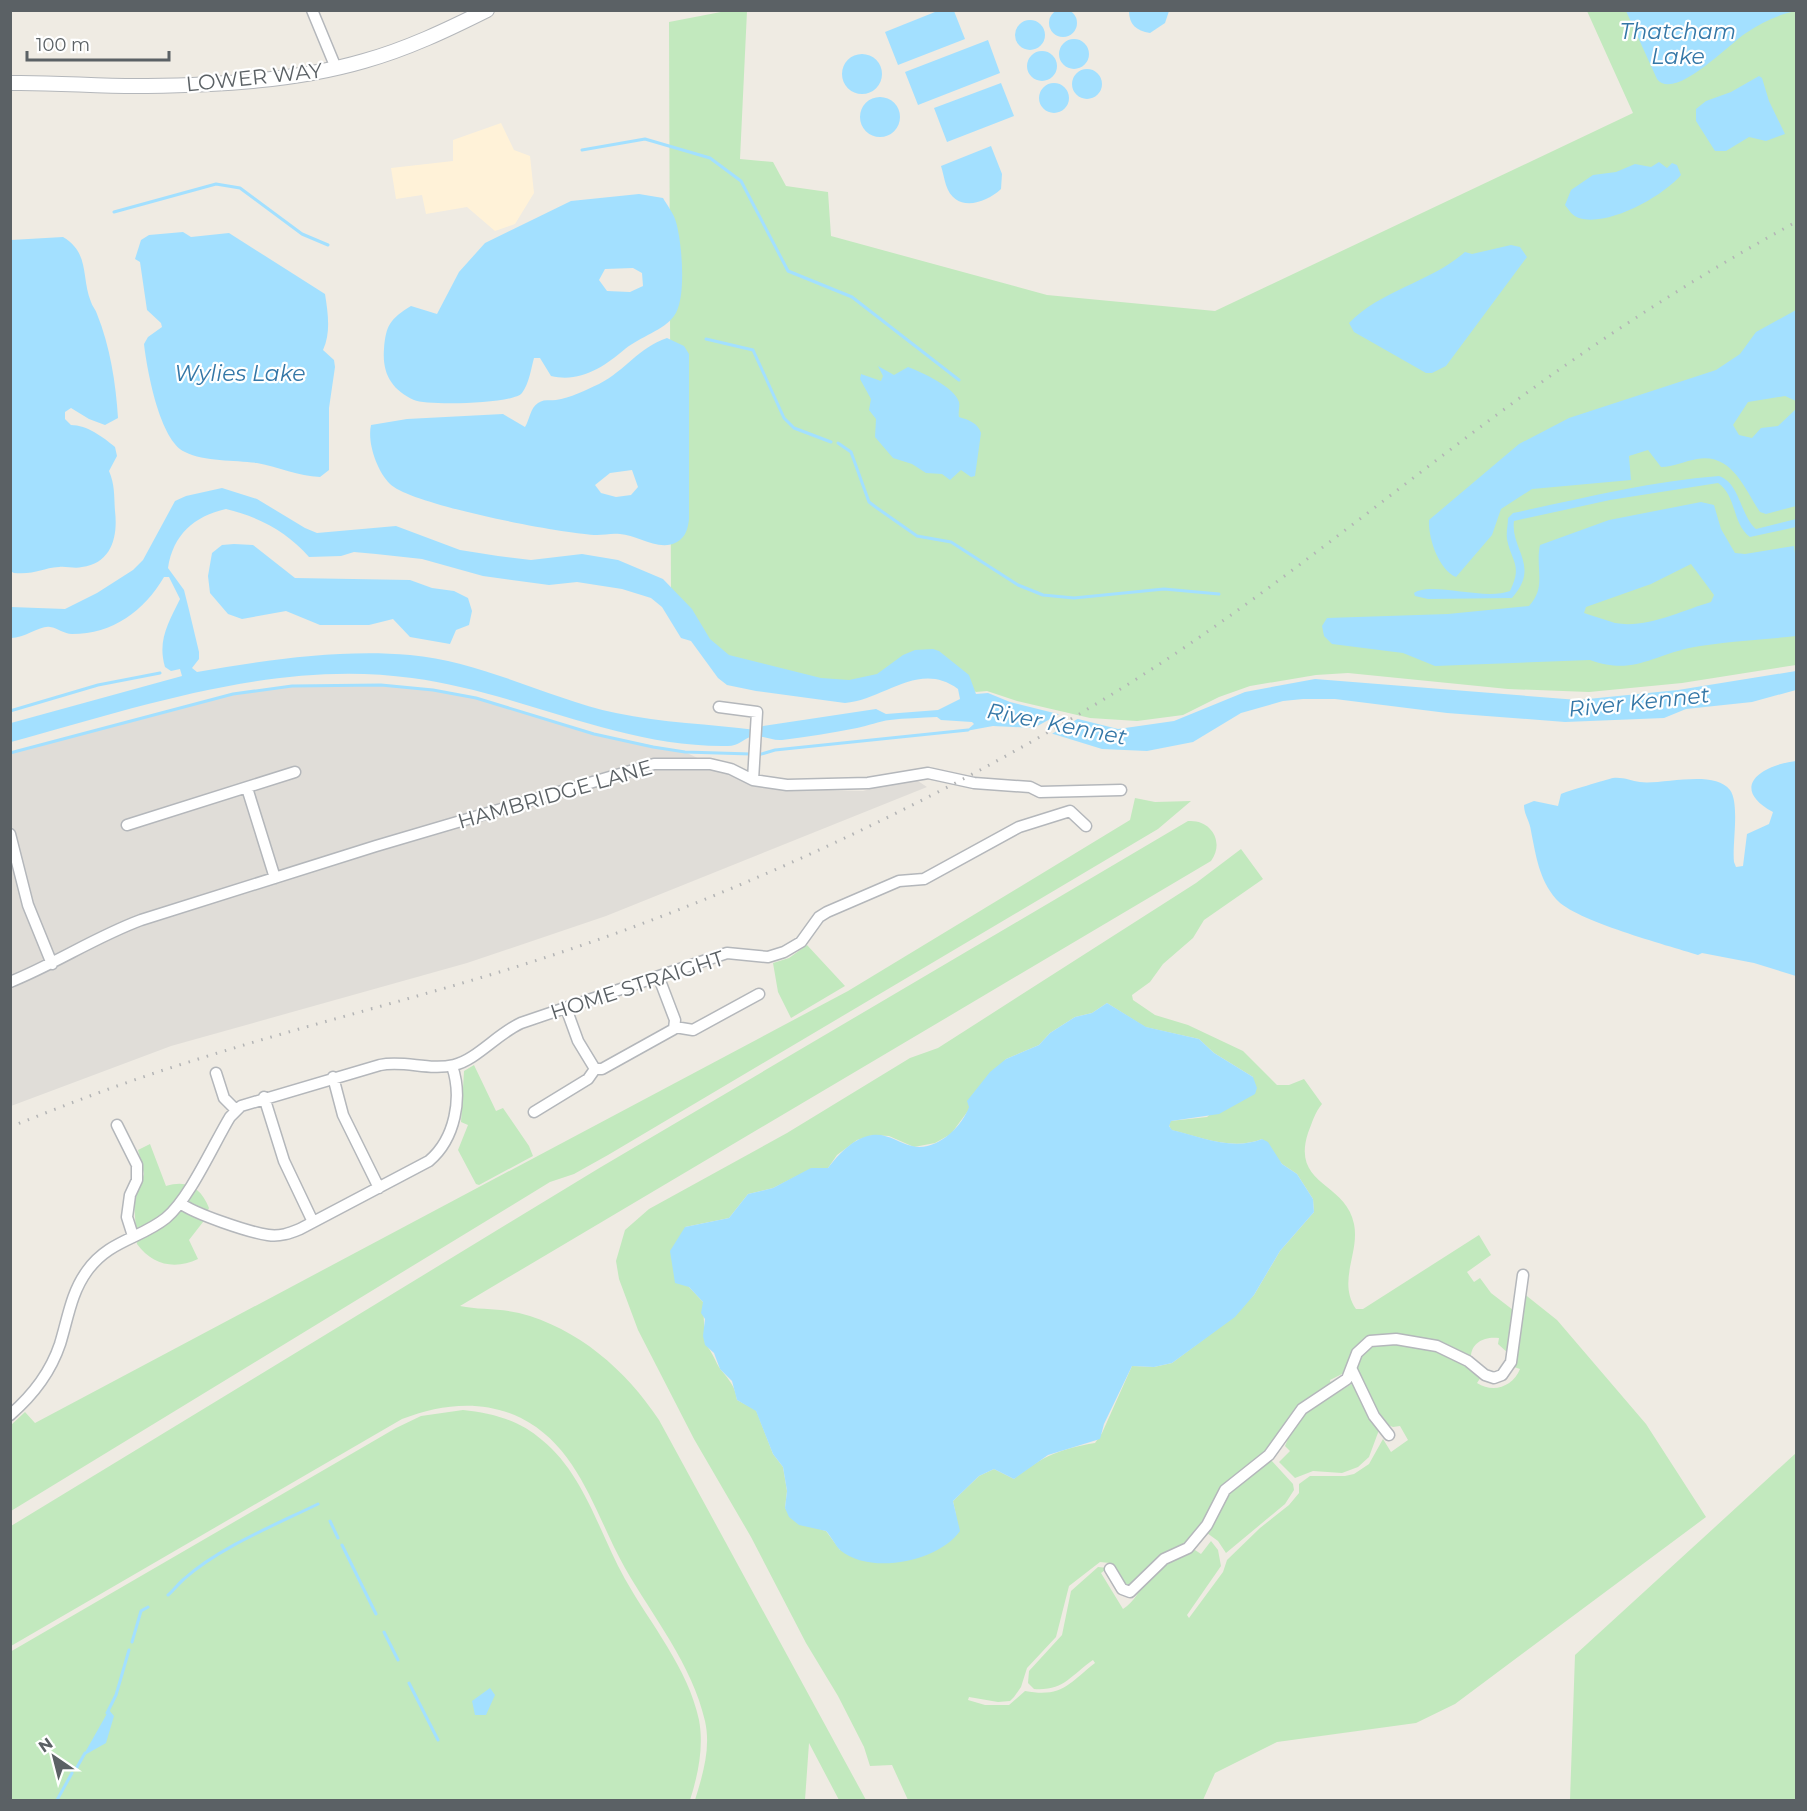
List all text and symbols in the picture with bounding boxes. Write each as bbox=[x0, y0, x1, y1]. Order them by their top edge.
water label: Thatcham Lake bbox=[1620, 18, 1736, 70]
scale bar bbox=[27, 24, 170, 62]
text: 100 m bbox=[36, 34, 90, 56]
street label: LOWER WAY bbox=[185, 57, 324, 97]
water label: Wylies Lake bbox=[174, 360, 306, 387]
water label: River Kennet bbox=[1567, 681, 1711, 723]
water label: River Kennet bbox=[985, 697, 1129, 751]
street label: HAMBRIDGE LANE bbox=[455, 754, 655, 834]
street label: HOME STRAIGHT bbox=[547, 945, 727, 1025]
north arrow bbox=[24, 1727, 84, 1787]
text: N bbox=[35, 1734, 56, 1757]

